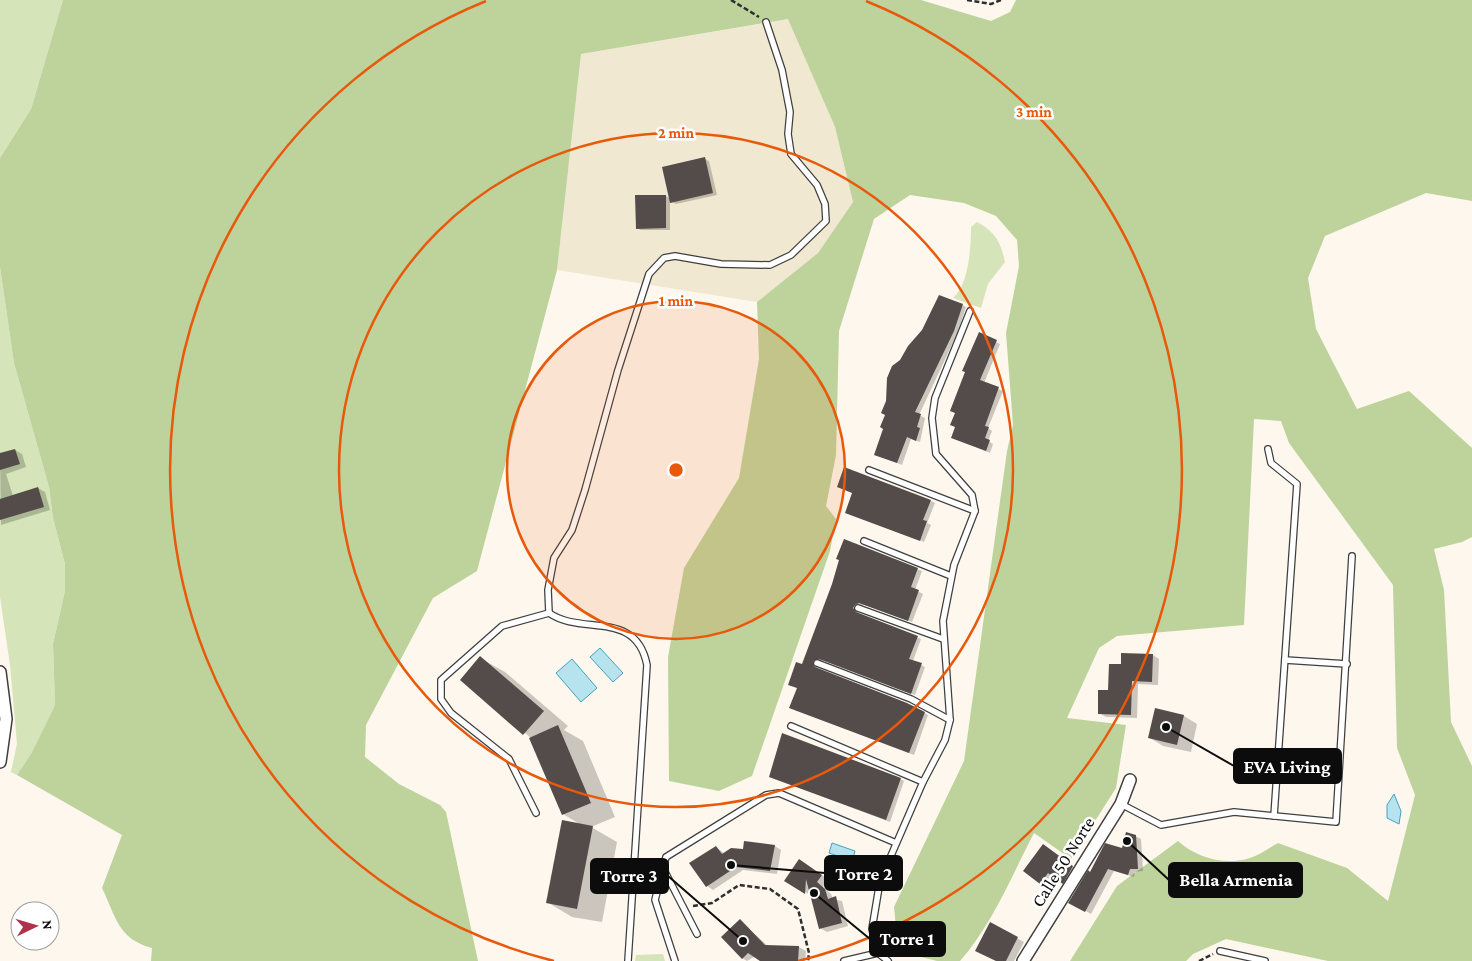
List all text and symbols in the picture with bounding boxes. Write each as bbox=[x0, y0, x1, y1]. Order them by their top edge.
text: 3 min bbox=[1016, 104, 1052, 120]
text: 2 min bbox=[658, 125, 694, 141]
text: 1 min bbox=[659, 293, 693, 309]
centre of rings bbox=[667, 461, 685, 479]
callout: EVA Living bbox=[1234, 749, 1341, 783]
text: EVA Living bbox=[1243, 756, 1331, 777]
street label: Calle 50 Norte bbox=[1027, 813, 1099, 911]
callout: Torre 2 bbox=[825, 856, 902, 890]
callout: Torre 3 bbox=[591, 859, 668, 893]
text: Torre 2 bbox=[835, 863, 893, 884]
callout: Bella Armenia bbox=[1169, 863, 1302, 897]
text: Torre 3 bbox=[601, 865, 658, 886]
text: Bella Armenia bbox=[1179, 869, 1293, 890]
north arrow bbox=[10, 901, 60, 951]
text: N bbox=[40, 919, 56, 931]
callout: Torre 1 bbox=[870, 922, 945, 956]
text: Torre 1 bbox=[880, 928, 934, 949]

